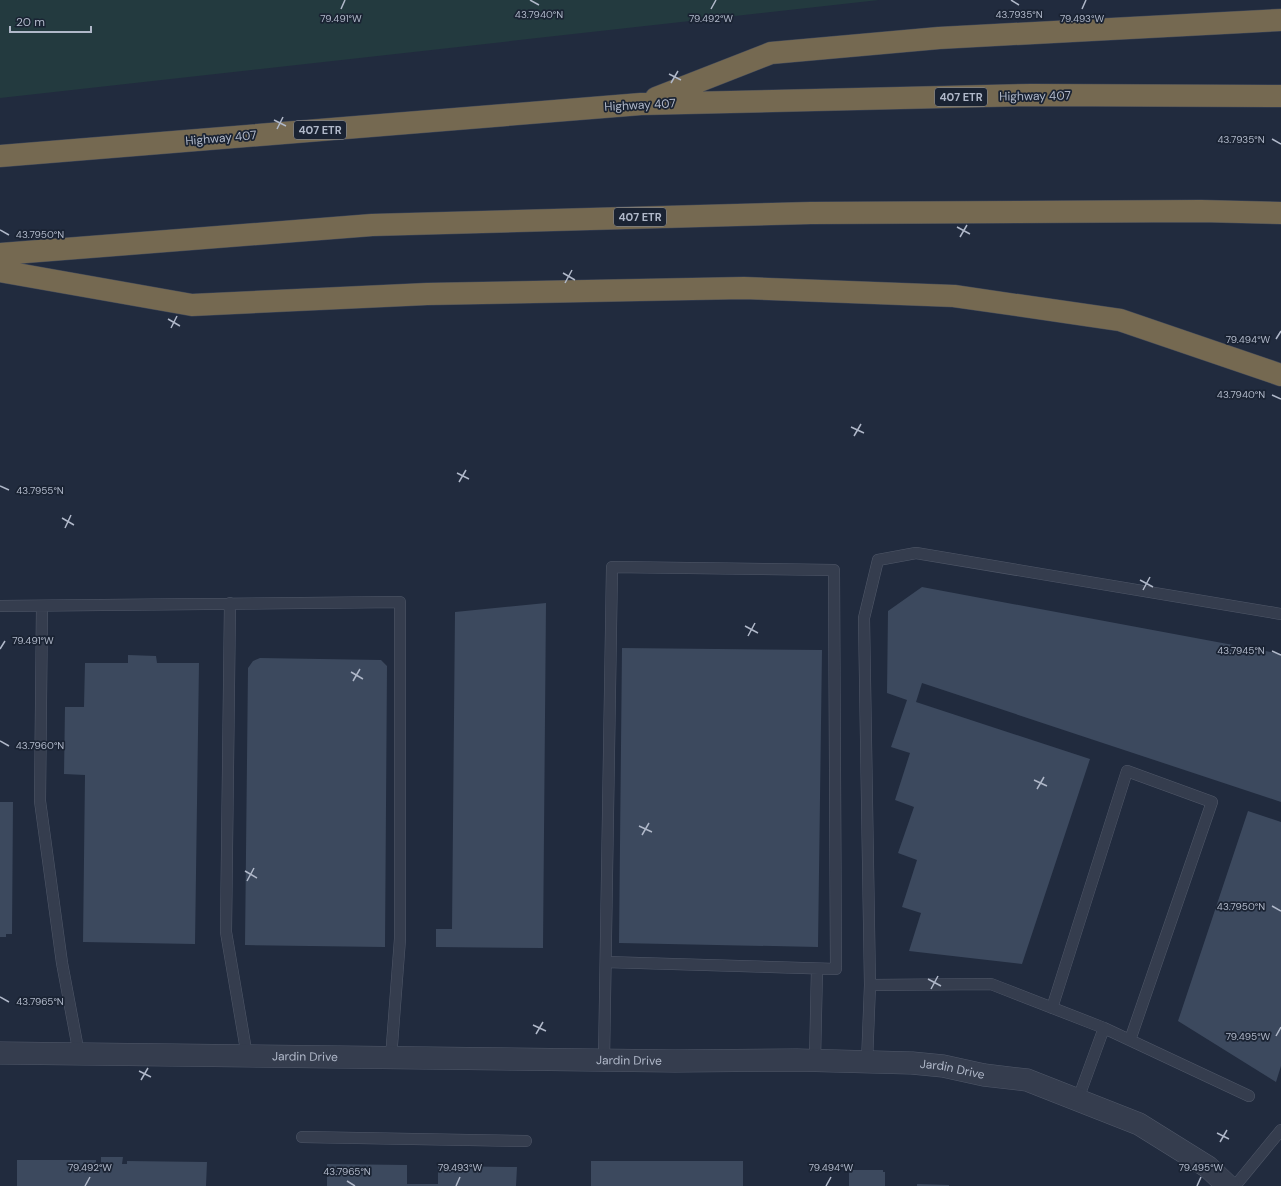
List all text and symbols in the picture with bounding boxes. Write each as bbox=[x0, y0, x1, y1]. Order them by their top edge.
scale bar bbox=[10, 8, 91, 34]
text: 43.7940°N bbox=[515, 8, 563, 21]
text: 43.7935°N bbox=[995, 8, 1043, 21]
text: 79.491°W bbox=[320, 12, 362, 25]
text: 79.492°W bbox=[689, 12, 733, 25]
text: 79.493°W bbox=[1060, 12, 1104, 25]
text: 20 m bbox=[16, 14, 45, 30]
street label: Highway 407 bbox=[999, 87, 1071, 105]
road number: 407 ETR bbox=[935, 88, 987, 106]
street label: Highway 407 bbox=[604, 95, 676, 115]
road number: 407 ETR bbox=[294, 121, 346, 139]
street label: Highway 407 bbox=[185, 127, 257, 149]
text: 43.7935°N bbox=[1217, 133, 1265, 146]
road number: 407 ETR bbox=[614, 208, 666, 226]
text: 43.7950°N bbox=[16, 228, 64, 241]
text: 79.494°W bbox=[1226, 333, 1271, 346]
text: 43.7940°N bbox=[1217, 388, 1265, 401]
text: 43.7955°N bbox=[16, 484, 64, 497]
text: 79.491°W bbox=[12, 634, 54, 647]
text: 43.7945°N bbox=[1217, 644, 1265, 657]
text: 43.7960°N bbox=[16, 739, 64, 752]
text: 43.7950°N bbox=[1217, 900, 1265, 913]
text: 43.7965°N bbox=[16, 995, 64, 1008]
text: 79.495°W bbox=[1226, 1030, 1271, 1043]
street label: Jardin Drive bbox=[272, 1048, 338, 1065]
street label: Jardin Drive bbox=[596, 1052, 662, 1069]
street label: Jardin Drive bbox=[919, 1056, 987, 1083]
text: 79.492°W bbox=[68, 1161, 112, 1174]
text: 79.493°W bbox=[438, 1161, 482, 1174]
text: 79.494°W bbox=[809, 1161, 854, 1174]
text: 79.495°W bbox=[1179, 1161, 1224, 1174]
text: 43.7965°N bbox=[323, 1165, 371, 1178]

